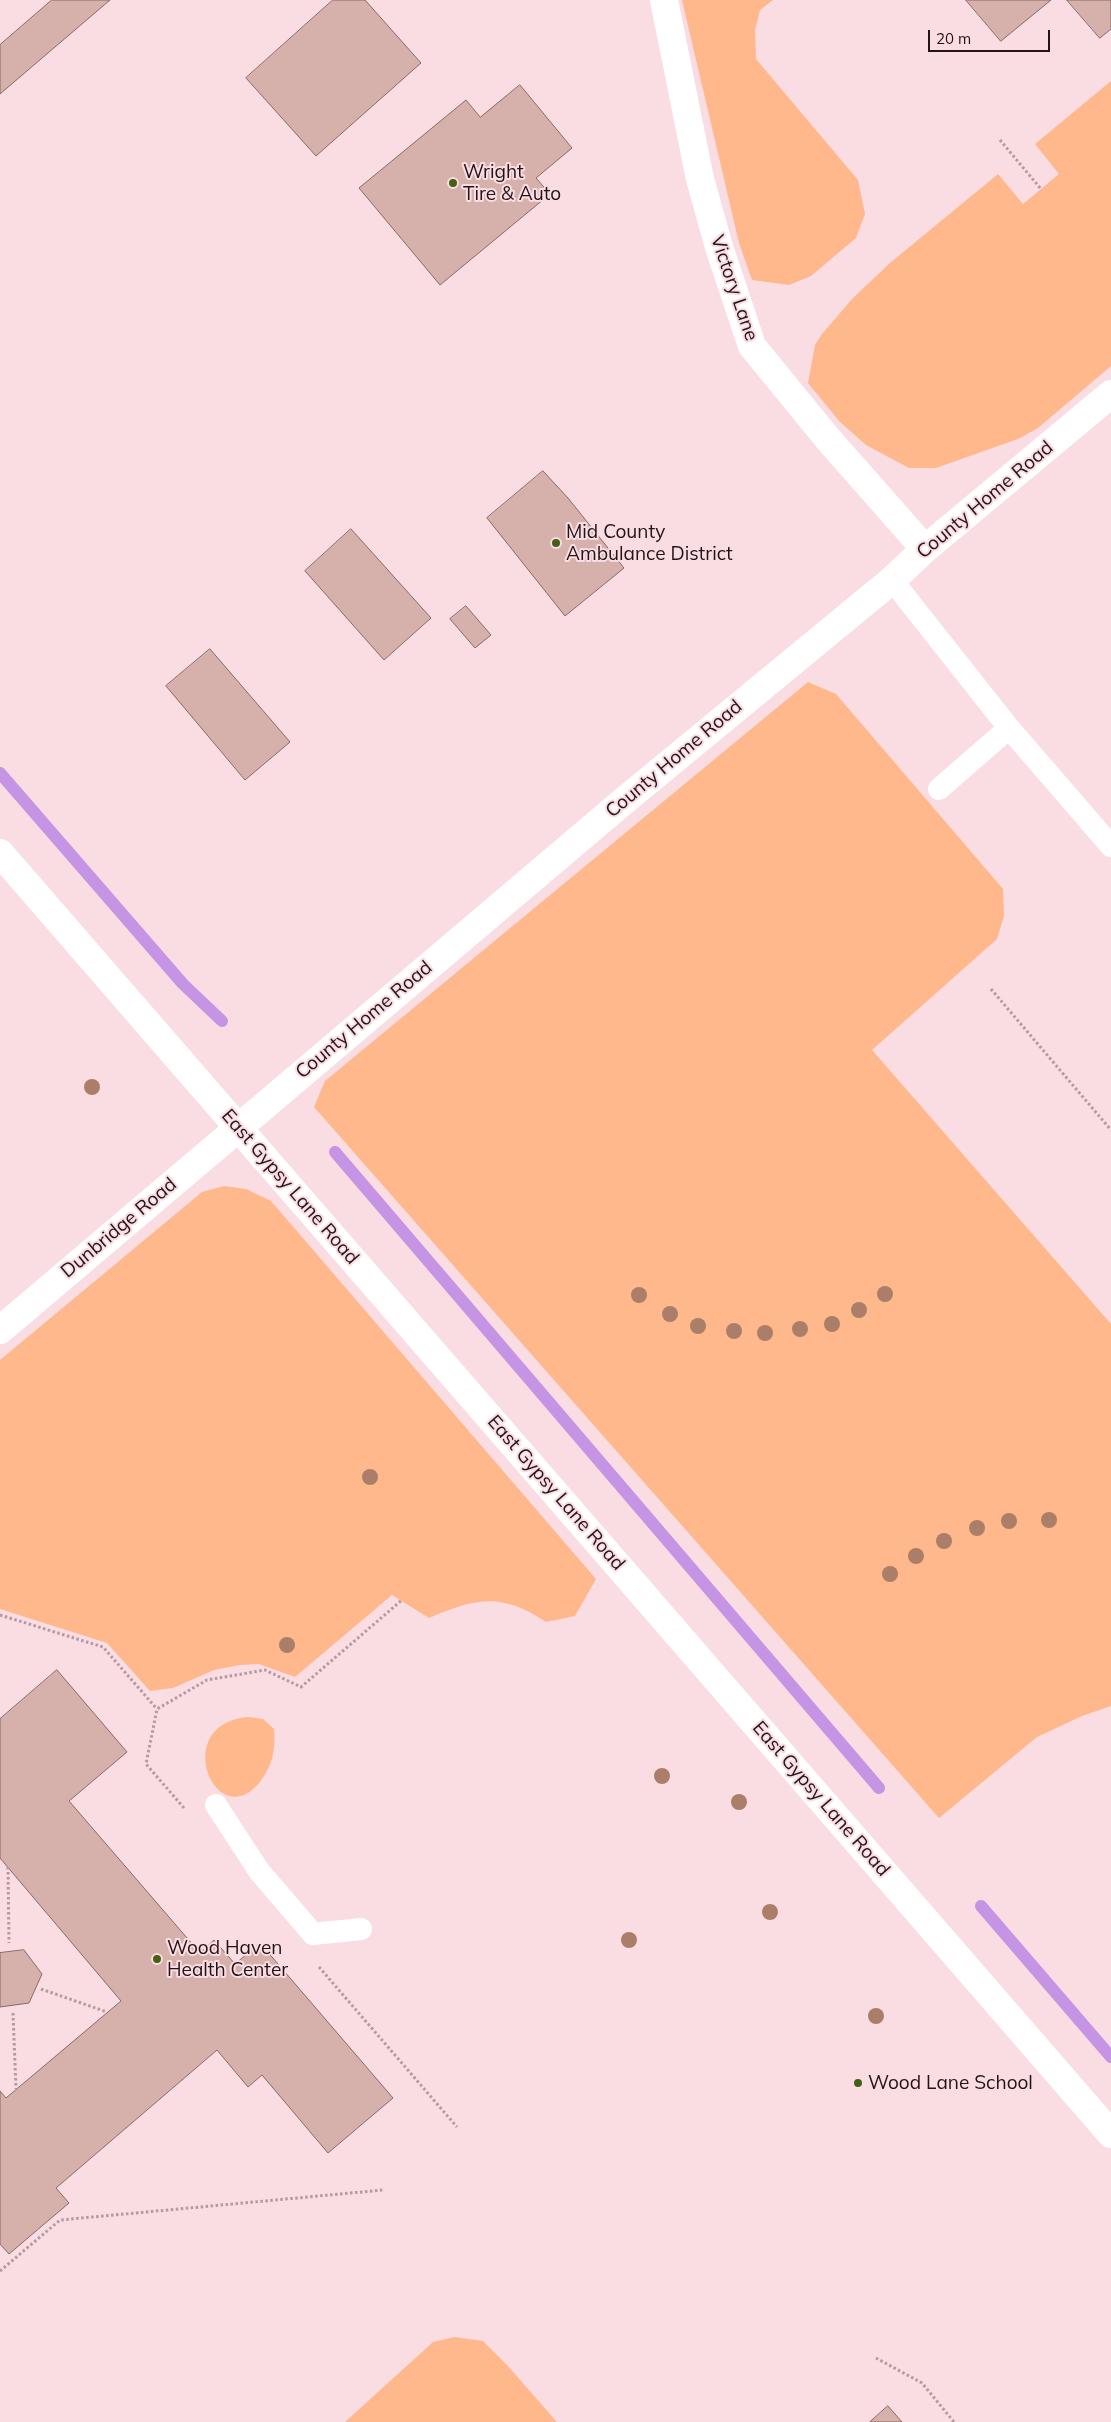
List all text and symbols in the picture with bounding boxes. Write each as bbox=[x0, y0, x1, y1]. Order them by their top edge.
scale bar bbox=[931, 20, 1054, 52]
text: 20 m bbox=[936, 29, 971, 48]
place label: Wright Tire & Auto bbox=[463, 161, 561, 205]
marker: Wright Tire & Auto bbox=[447, 177, 459, 189]
street label: Victory Lane bbox=[705, 232, 763, 344]
street label: County Home Road bbox=[912, 436, 1058, 564]
place label: Mid County Ambulance District bbox=[566, 521, 733, 565]
marker: Mid County Ambulance District bbox=[550, 537, 562, 549]
street label: County Home Road bbox=[601, 695, 747, 823]
street label: County Home Road bbox=[291, 956, 437, 1084]
street label: East Gypsy Lane Road bbox=[217, 1105, 363, 1269]
street label: Dunbridge Road bbox=[57, 1173, 181, 1283]
street label: East Gypsy Lane Road bbox=[483, 1411, 629, 1575]
street label: East Gypsy Lane Road bbox=[748, 1717, 894, 1881]
place label: Wood Haven Health Center bbox=[167, 1937, 288, 1981]
marker: Wood Haven Health Center bbox=[151, 1953, 163, 1965]
place label: Wood Lane School bbox=[868, 2072, 1033, 2094]
marker: Wood Lane School bbox=[852, 2077, 864, 2089]

